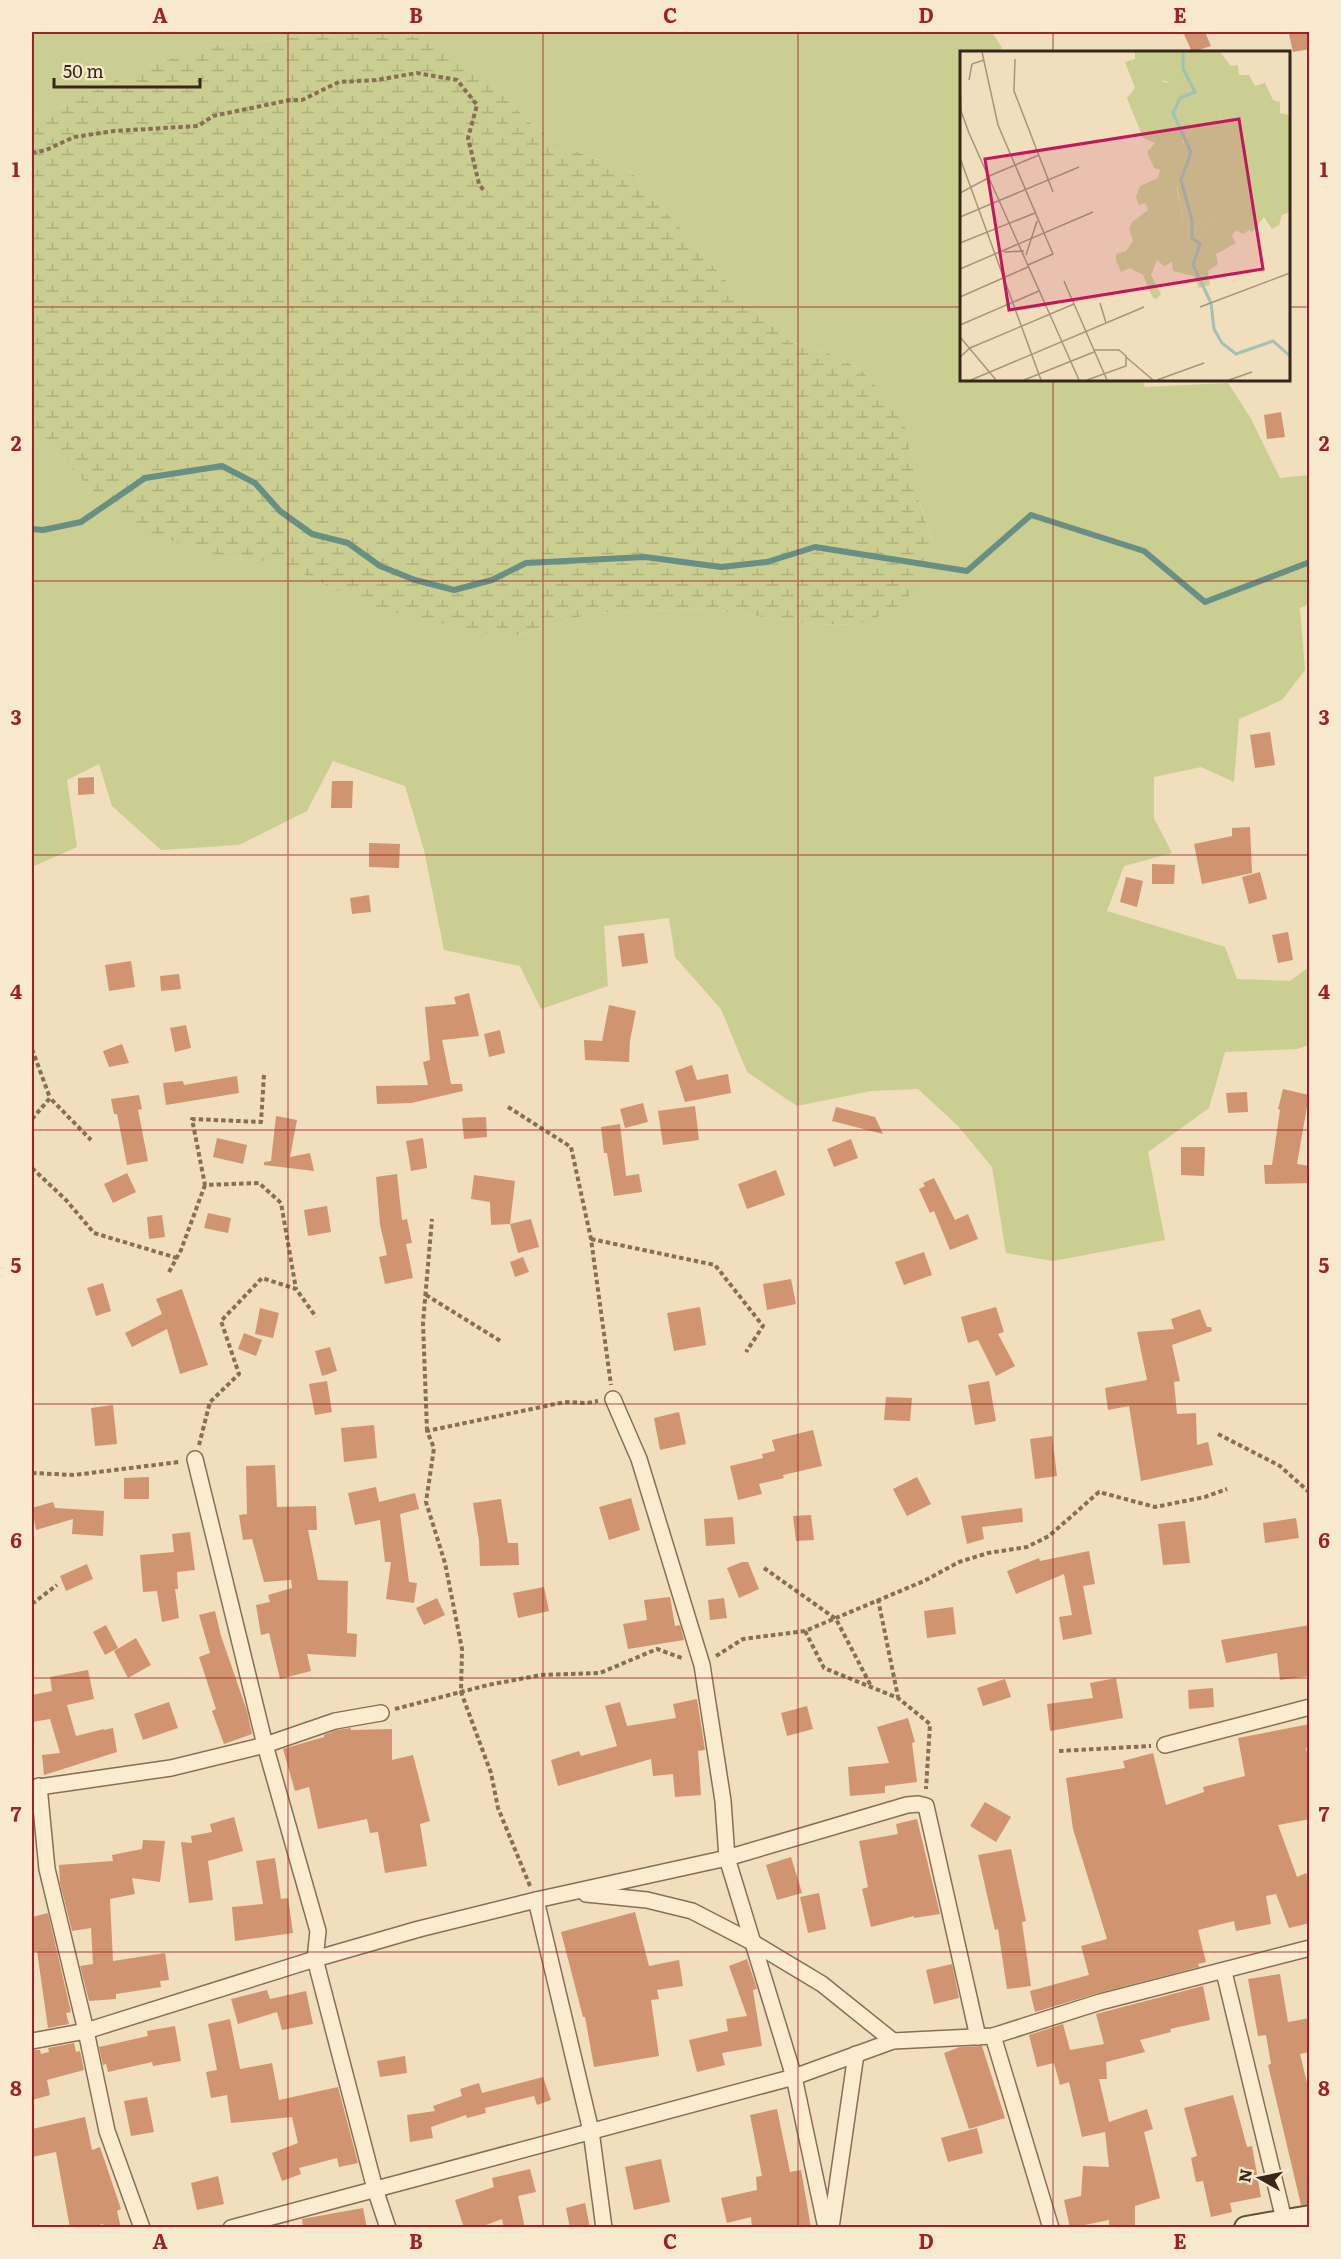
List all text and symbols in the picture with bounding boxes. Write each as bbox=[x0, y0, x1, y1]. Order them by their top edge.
text: A bbox=[152, 0, 168, 29]
text: B bbox=[409, 0, 423, 29]
text: C bbox=[663, 0, 677, 29]
text: D bbox=[918, 0, 934, 29]
text: E bbox=[1173, 0, 1187, 29]
scale bar bbox=[54, 51, 200, 89]
inset map bbox=[960, 51, 1290, 381]
text: 50 m bbox=[63, 57, 104, 84]
text: 1 bbox=[12, 153, 20, 183]
text: 1 bbox=[1320, 153, 1328, 183]
text: 2 bbox=[11, 427, 22, 457]
text: 2 bbox=[1319, 427, 1330, 457]
text: 3 bbox=[10, 701, 22, 731]
text: 3 bbox=[1318, 701, 1330, 731]
text: 4 bbox=[10, 975, 22, 1005]
text: 4 bbox=[1318, 975, 1330, 1005]
text: 5 bbox=[11, 1249, 22, 1279]
text: 5 bbox=[1319, 1249, 1330, 1279]
text: 6 bbox=[10, 1524, 22, 1554]
text: 6 bbox=[1318, 1524, 1330, 1554]
text: 7 bbox=[11, 1798, 22, 1828]
text: 7 bbox=[1319, 1798, 1330, 1828]
text: 8 bbox=[10, 2072, 22, 2102]
text: 8 bbox=[1318, 2072, 1330, 2102]
north arrow bbox=[1230, 2148, 1290, 2208]
text: N bbox=[1231, 2167, 1257, 2184]
text: A bbox=[152, 2225, 168, 2255]
text: B bbox=[409, 2225, 423, 2255]
text: C bbox=[663, 2225, 677, 2255]
text: D bbox=[918, 2225, 934, 2255]
text: E bbox=[1173, 2225, 1187, 2255]

